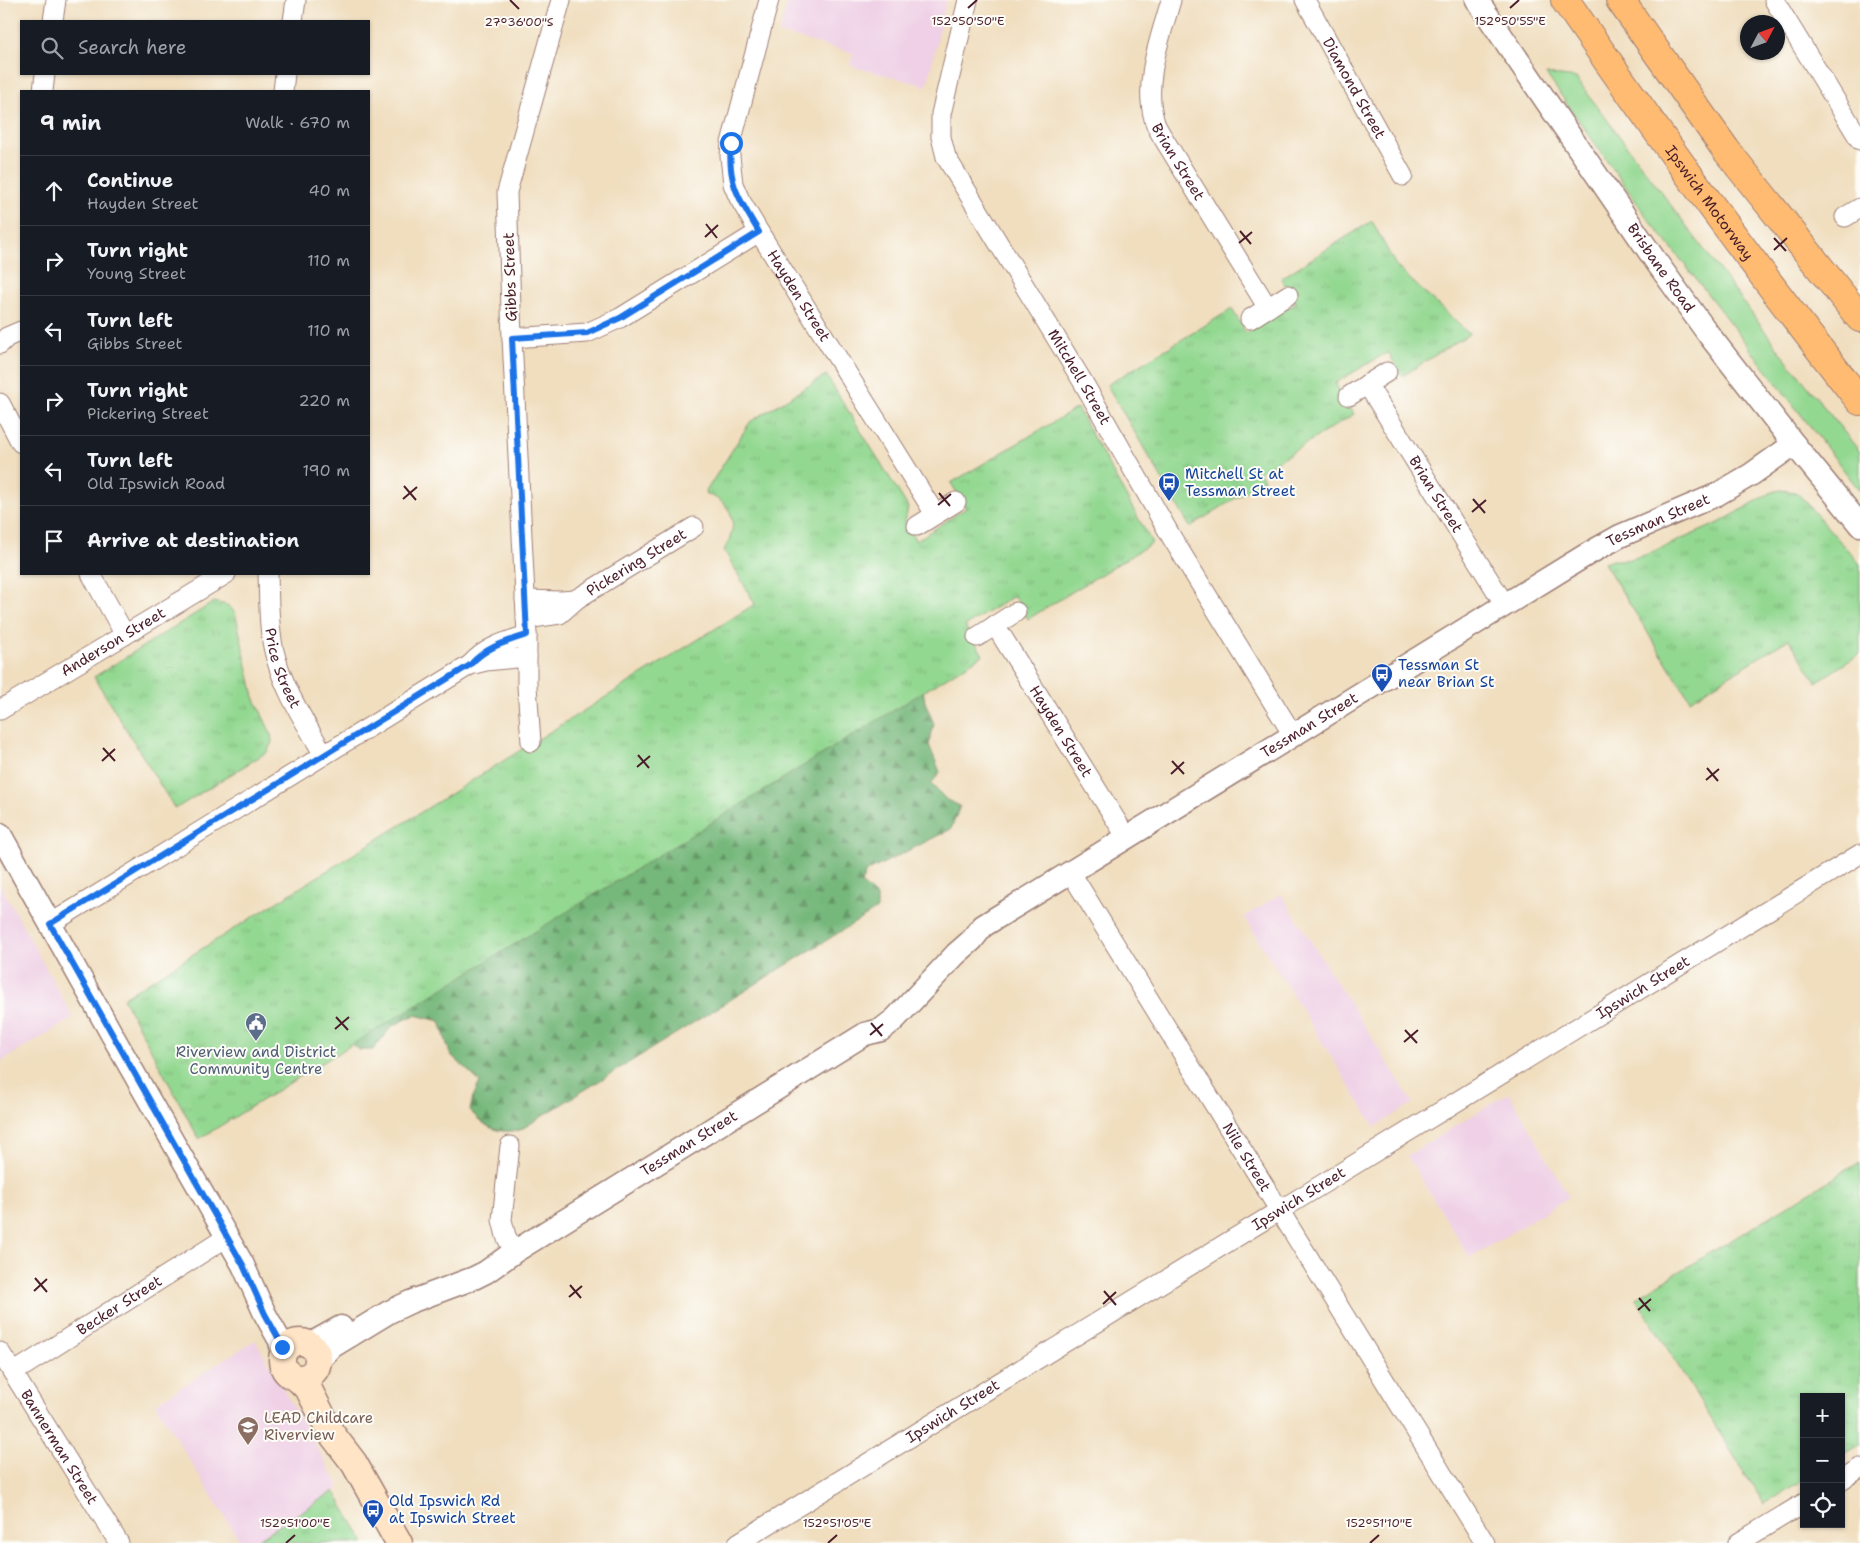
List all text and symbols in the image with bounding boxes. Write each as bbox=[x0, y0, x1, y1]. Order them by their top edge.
text: 152°50'50"E bbox=[932, 13, 1005, 29]
text: 152°50'55"E bbox=[1474, 13, 1546, 29]
text: 27°36'00"S bbox=[485, 14, 554, 30]
north arrow bbox=[1740, 15, 1785, 60]
search box bbox=[20, 20, 370, 75]
icon: search bbox=[38, 34, 66, 62]
street label: Diamond Street bbox=[1318, 34, 1390, 143]
text: Search here bbox=[78, 35, 187, 60]
text: 9 min bbox=[40, 109, 101, 137]
text: Walk · 670 m bbox=[245, 112, 350, 133]
street label: Brian Street bbox=[1147, 120, 1209, 204]
route start bbox=[720, 132, 743, 155]
street label: Ipswich Motorway bbox=[1661, 141, 1758, 264]
text: Continue bbox=[87, 168, 173, 193]
icon: ahead bbox=[40, 177, 68, 205]
text: 40 m bbox=[308, 180, 350, 201]
text: Hayden Street bbox=[87, 193, 199, 214]
street label: Brisbane Road bbox=[1623, 219, 1700, 317]
street label: Gibbs Street bbox=[498, 232, 522, 322]
text: Turn right bbox=[87, 238, 188, 263]
street label: Hayden Street bbox=[763, 246, 835, 345]
icon: right bbox=[40, 247, 68, 275]
text: 110 m bbox=[307, 250, 350, 271]
text: Young Street bbox=[87, 263, 186, 284]
text: Turn left bbox=[87, 308, 173, 333]
icon: left bbox=[40, 317, 68, 345]
text: 110 m bbox=[307, 320, 350, 341]
street label: Mitchell Street bbox=[1043, 326, 1115, 428]
text: Gibbs Street bbox=[87, 333, 183, 354]
text: Turn right bbox=[87, 378, 188, 403]
icon: right bbox=[40, 387, 68, 415]
text: 220 m bbox=[298, 390, 350, 411]
text: Pickering Street bbox=[87, 403, 209, 424]
text: Turn left bbox=[87, 448, 173, 473]
street label: Brian Street bbox=[1404, 452, 1467, 537]
icon: left bbox=[40, 457, 68, 485]
text: 190 m bbox=[303, 460, 350, 481]
place label: Mitchell St at Tessman Street bbox=[1185, 464, 1296, 501]
bus stop icon: Mitchell St at Tessman Street bbox=[1157, 471, 1181, 502]
text: Old Ipswich Road bbox=[87, 473, 225, 494]
street label: Tessman Street bbox=[1603, 489, 1713, 552]
street label: Pickering Street bbox=[582, 524, 690, 601]
icon: arrive bbox=[40, 527, 68, 555]
text: Arrive at destination bbox=[87, 528, 299, 553]
street label: Anderson Street bbox=[57, 603, 169, 681]
street label: Price Street bbox=[260, 627, 305, 712]
place label: Tessman St near Brian St bbox=[1398, 655, 1495, 692]
bus stop icon: Tessman St near Brian St bbox=[1370, 662, 1394, 693]
street label: Hayden Street bbox=[1025, 682, 1097, 781]
street label: Tessman Street bbox=[1257, 688, 1362, 763]
street label: Ipswich Street bbox=[1593, 951, 1693, 1024]
public building icon: Riverview and District Community Centre bbox=[244, 1011, 268, 1042]
place label: Riverview and District Community Centre bbox=[176, 1042, 336, 1079]
street label: Tessman Street bbox=[637, 1106, 741, 1181]
street label: Nile Street bbox=[1218, 1119, 1276, 1195]
street label: Ipswich Street bbox=[1248, 1162, 1349, 1235]
street label: Becker Street bbox=[73, 1271, 166, 1340]
route end bbox=[271, 1336, 294, 1359]
street label: Ipswich Street bbox=[902, 1375, 1003, 1447]
street label: Bannerman Street bbox=[16, 1386, 103, 1508]
map controls bbox=[1800, 1393, 1845, 1528]
button: + bbox=[1800, 1393, 1845, 1438]
place label: LEAD Childcare Riverview bbox=[264, 1408, 373, 1445]
school or university icon: LEAD Childcare Riverview bbox=[236, 1415, 260, 1446]
button: − bbox=[1800, 1438, 1845, 1483]
button: locate bbox=[1800, 1483, 1845, 1528]
place label: Old Ipswich Rd at Ipswich Street bbox=[389, 1491, 516, 1528]
bus stop icon: Old Ipswich Rd at Ipswich Street bbox=[361, 1498, 385, 1529]
text: 152°51'00"E bbox=[260, 1515, 330, 1531]
text: 152°51'05"E bbox=[803, 1515, 871, 1531]
text: 152°51'10"E bbox=[1346, 1515, 1412, 1531]

